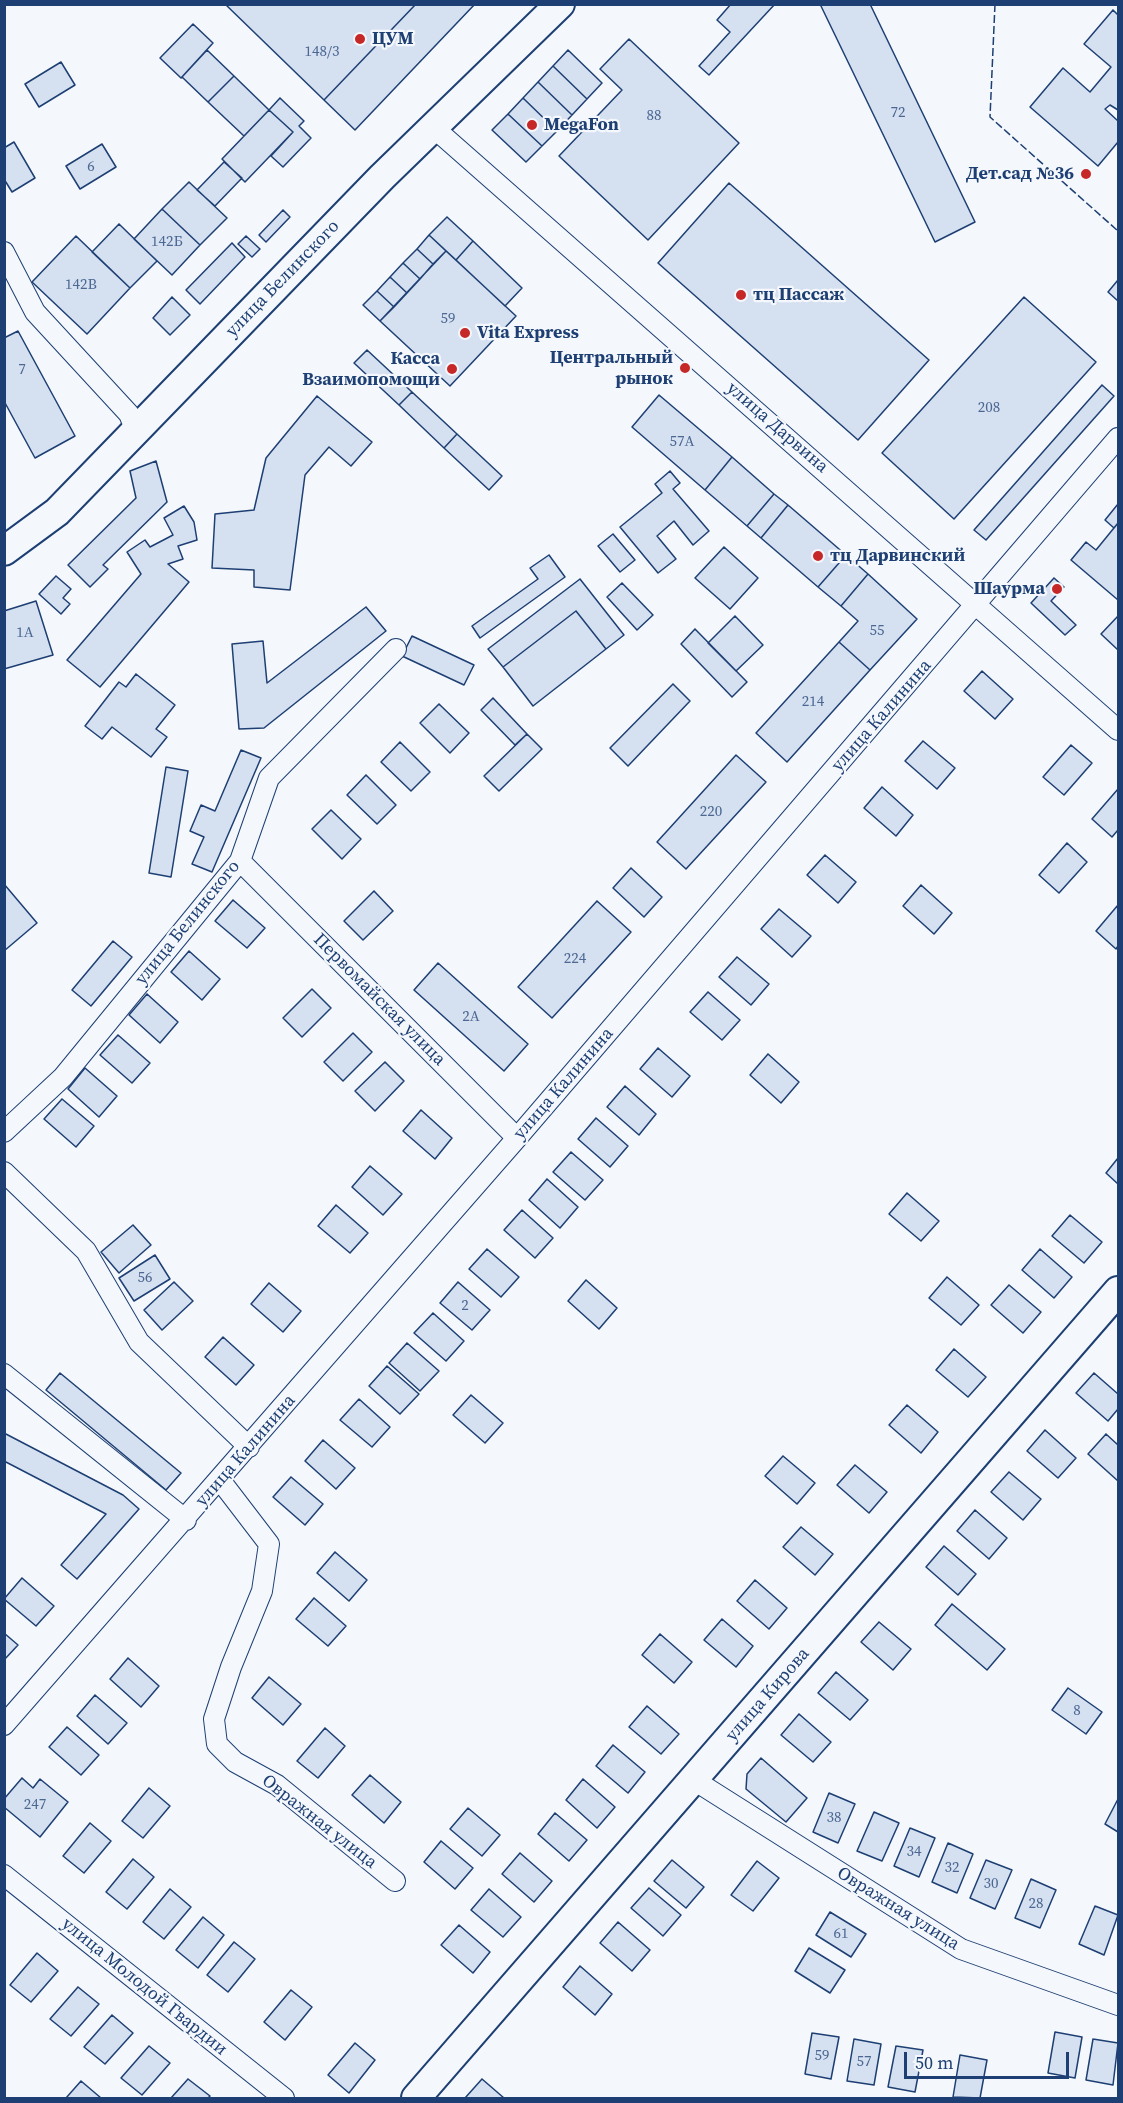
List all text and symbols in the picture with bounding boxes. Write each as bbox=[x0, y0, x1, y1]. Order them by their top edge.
place label: ЦУМ bbox=[372, 28, 414, 50]
marker: ЦУМ bbox=[353, 32, 367, 46]
house number: 148/3 bbox=[305, 43, 339, 61]
house number: 72 bbox=[891, 104, 905, 122]
house number: 88 bbox=[647, 107, 661, 125]
place label: MegaFon bbox=[544, 114, 619, 136]
marker: MegaFon bbox=[525, 118, 539, 132]
house number: 6 bbox=[87, 158, 95, 176]
place label: Дет.сад №36 bbox=[966, 163, 1074, 185]
marker: Дет.сад №36 bbox=[1079, 167, 1093, 181]
street label: улица Белинского bbox=[222, 216, 344, 342]
house number: 142Б bbox=[151, 233, 183, 251]
house number: 142В bbox=[65, 276, 97, 294]
place label: тц Пассаж bbox=[753, 284, 844, 306]
marker: тц Пассаж bbox=[734, 288, 748, 302]
house number: 59 bbox=[441, 310, 455, 328]
place label: Vita Express bbox=[477, 322, 579, 344]
marker: Vita Express bbox=[458, 326, 472, 340]
place label: Центральный рынок bbox=[550, 347, 673, 389]
place label: Касса Взаимопомощи bbox=[302, 348, 440, 391]
house number: 7 bbox=[18, 361, 26, 379]
marker: Центральный рынок bbox=[678, 361, 692, 375]
marker: Касса Взаимопомощи bbox=[445, 362, 459, 376]
street label: улица Дарвина bbox=[722, 378, 832, 478]
house number: 208 bbox=[978, 399, 1000, 417]
house number: 57А bbox=[670, 433, 694, 451]
place label: тц Дарвинский bbox=[830, 545, 965, 567]
marker: тц Дарвинский bbox=[811, 549, 825, 563]
place label: Шаурма bbox=[974, 578, 1045, 600]
marker: Шаурма bbox=[1050, 582, 1064, 596]
house number: 55 bbox=[870, 622, 884, 640]
house number: 1А bbox=[16, 624, 34, 642]
street label: улица Калинина bbox=[827, 656, 937, 776]
house number: 214 bbox=[802, 693, 824, 711]
house number: 220 bbox=[700, 803, 722, 821]
street label: улица Белинского bbox=[131, 856, 245, 990]
street label: Первомайская улица bbox=[308, 929, 450, 1071]
house number: 224 bbox=[564, 950, 586, 968]
house number: 2А bbox=[462, 1008, 480, 1026]
street label: улица Калинина bbox=[509, 1024, 619, 1144]
house number: 56 bbox=[138, 1269, 152, 1287]
house number: 2 bbox=[461, 1297, 469, 1315]
street label: улица Калинина bbox=[191, 1391, 301, 1511]
street label: улица Кирова bbox=[722, 1644, 814, 1746]
house number: 8 bbox=[1073, 1702, 1081, 1720]
street label: Овражная улица bbox=[257, 1770, 381, 1874]
house number: 247 bbox=[24, 1796, 46, 1814]
house number: 38 bbox=[827, 1809, 841, 1827]
house number: 34 bbox=[907, 1843, 921, 1861]
house number: 32 bbox=[945, 1859, 959, 1877]
street label: Овражная улица bbox=[833, 1863, 963, 1955]
house number: 30 bbox=[984, 1875, 998, 1893]
house number: 28 bbox=[1029, 1895, 1043, 1913]
street label: улица Молодой Гвардии bbox=[57, 1913, 231, 2061]
house number: 61 bbox=[834, 1925, 848, 1943]
scale bar bbox=[907, 2040, 1072, 2078]
house number: 59 bbox=[815, 2047, 829, 2065]
text: 50 m bbox=[915, 2050, 953, 2075]
house number: 57 bbox=[857, 2053, 871, 2071]

